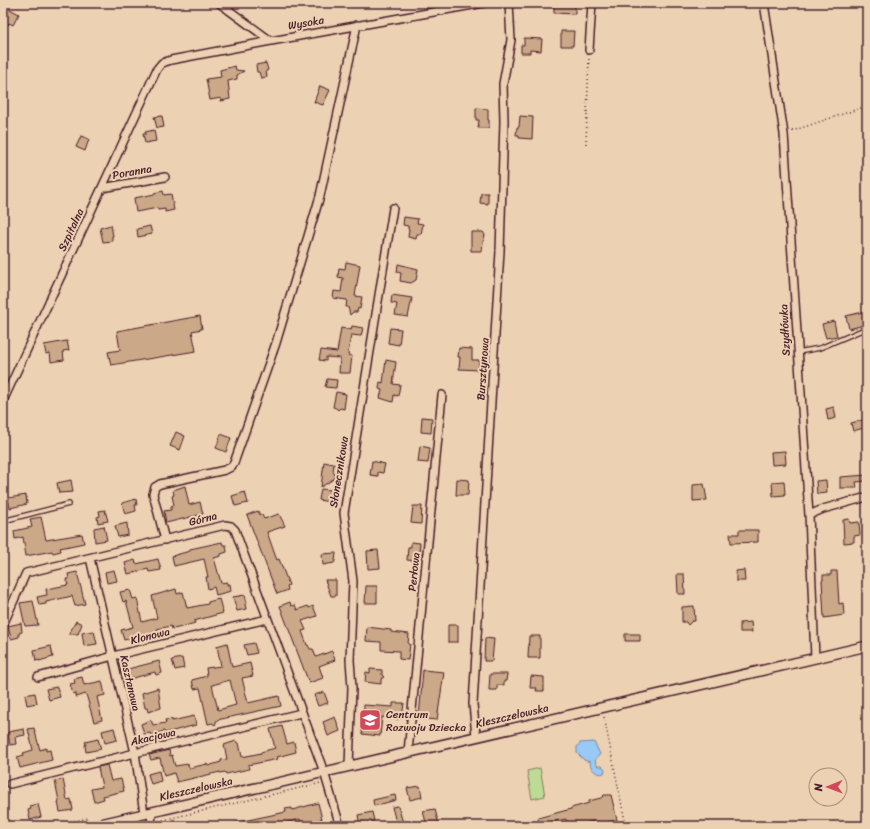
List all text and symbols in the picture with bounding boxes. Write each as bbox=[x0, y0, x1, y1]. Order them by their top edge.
street label: Wysoka bbox=[287, 10, 326, 35]
street label: Poranna bbox=[111, 159, 154, 185]
street label: Szpitalna bbox=[53, 205, 89, 255]
street label: Szydłówka bbox=[774, 303, 796, 356]
street label: Bursztynowa bbox=[471, 337, 495, 401]
street label: Słonecznikowa bbox=[324, 435, 354, 509]
street label: Górna bbox=[187, 506, 220, 532]
street label: Perłowa bbox=[403, 551, 426, 592]
street label: Klonowa bbox=[128, 622, 172, 650]
street label: Kasztanowa bbox=[114, 653, 146, 713]
street label: Kleszczelowska bbox=[473, 698, 551, 734]
place label: Centrum Rozwoju Dziecka bbox=[386, 705, 466, 737]
school or university icon: Centrum Rozwoju Dziecka bbox=[357, 707, 383, 733]
street label: Akacjowa bbox=[127, 722, 178, 752]
north arrow bbox=[808, 767, 848, 807]
street label: Kleszczelowska bbox=[157, 771, 235, 807]
text: N bbox=[809, 783, 828, 792]

